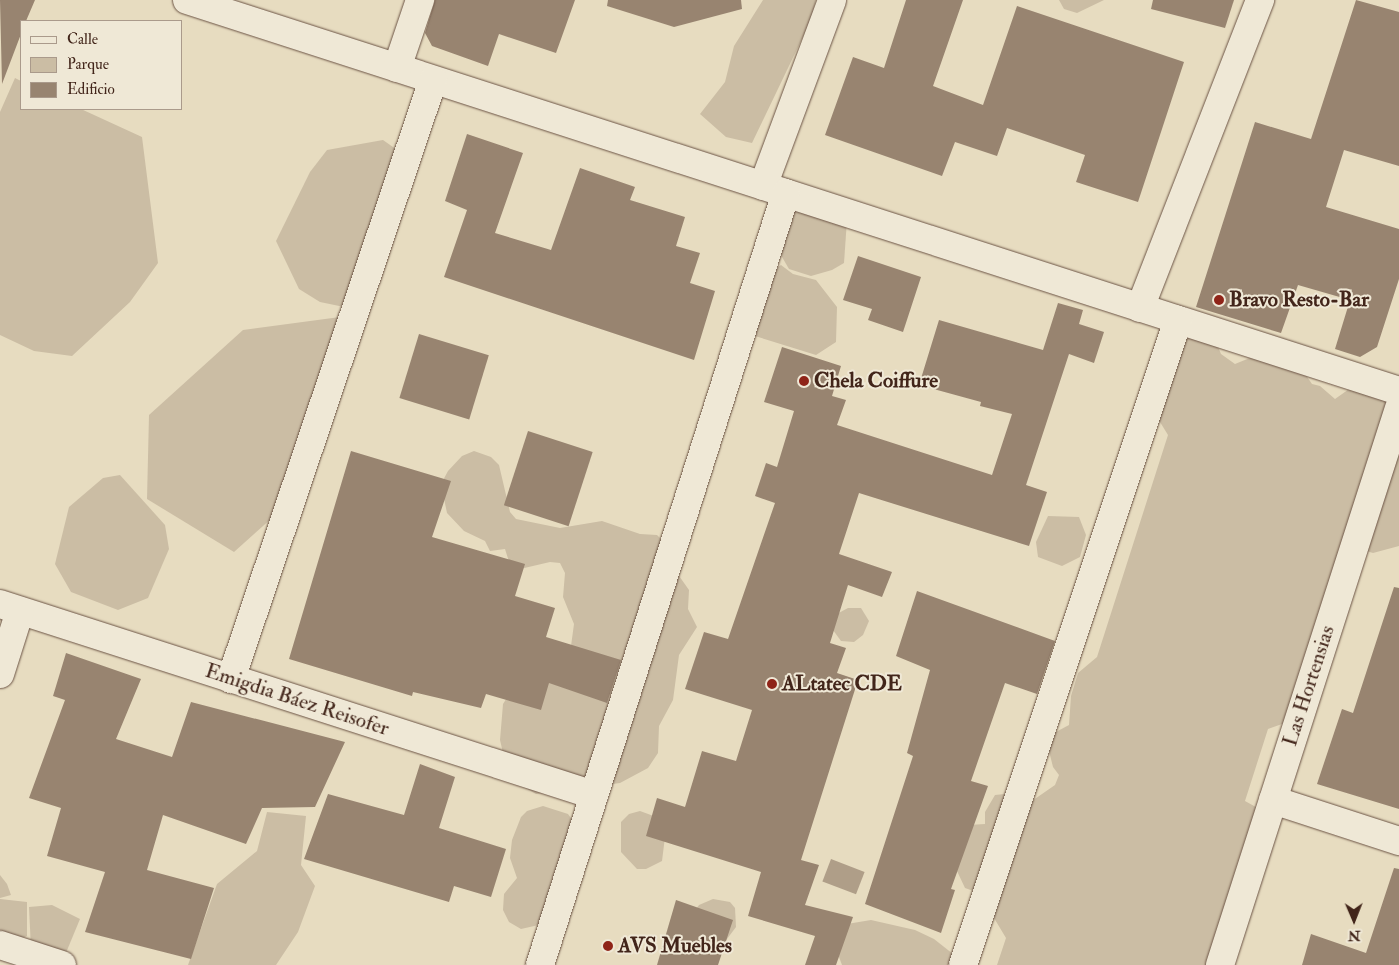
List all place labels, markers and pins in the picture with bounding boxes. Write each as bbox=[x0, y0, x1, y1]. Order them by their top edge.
place label: Bravo Resto-Bar bbox=[1229, 287, 1369, 313]
marker: Bravo Resto-Bar bbox=[1213, 294, 1225, 306]
place label: Chela Coiffure bbox=[814, 368, 938, 394]
marker: Chela Coiffure bbox=[798, 375, 810, 387]
place label: ALtatec CDE bbox=[782, 671, 902, 697]
marker: ALtatec CDE bbox=[766, 678, 778, 690]
place label: AVS Muebles bbox=[618, 933, 732, 959]
marker: AVS Muebles bbox=[602, 940, 614, 952]

